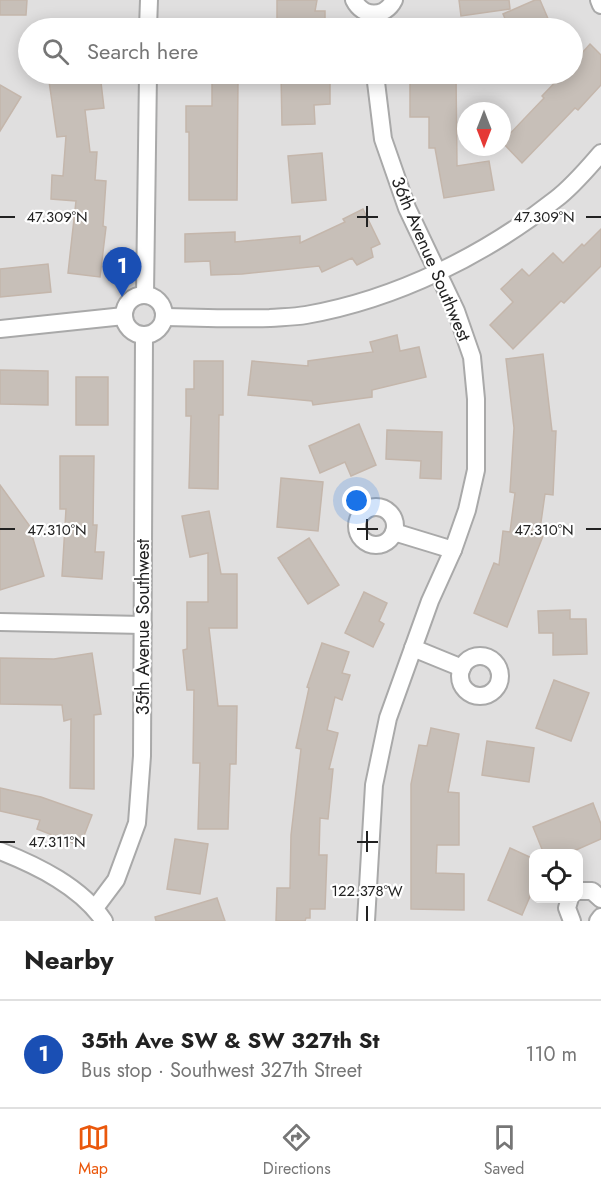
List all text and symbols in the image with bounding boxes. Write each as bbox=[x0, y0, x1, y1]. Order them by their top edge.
search box bbox=[18, 18, 583, 84]
icon: search bbox=[39, 35, 72, 68]
text: Search here bbox=[87, 35, 198, 67]
north arrow bbox=[457, 102, 511, 156]
street label: 36th Avenue Southwest bbox=[385, 173, 478, 346]
text: 47.309°N bbox=[26, 206, 88, 228]
text: 47.309°N bbox=[513, 206, 575, 228]
pin: 1 bbox=[102, 248, 142, 297]
your location bbox=[342, 486, 371, 515]
text: 47.310°N bbox=[27, 519, 87, 541]
text: 47.310°N bbox=[514, 519, 574, 541]
street label: 35th Avenue Southwest bbox=[130, 538, 156, 715]
text: 47.311°N bbox=[28, 831, 86, 853]
map controls bbox=[529, 849, 583, 903]
button: locate bbox=[529, 849, 583, 903]
text: 122.378°W bbox=[331, 880, 403, 902]
text: Nearby bbox=[24, 941, 113, 979]
text: 35th Ave SW & SW 327th St bbox=[81, 1024, 379, 1056]
text: 1 bbox=[38, 1040, 49, 1069]
text: 110 m bbox=[525, 1040, 577, 1069]
text: Bus stop · Southwest 327th Street bbox=[81, 1056, 362, 1085]
tab: Map bbox=[77, 1121, 110, 1180]
tab: Directions bbox=[263, 1121, 331, 1180]
tab: Saved bbox=[484, 1121, 524, 1180]

